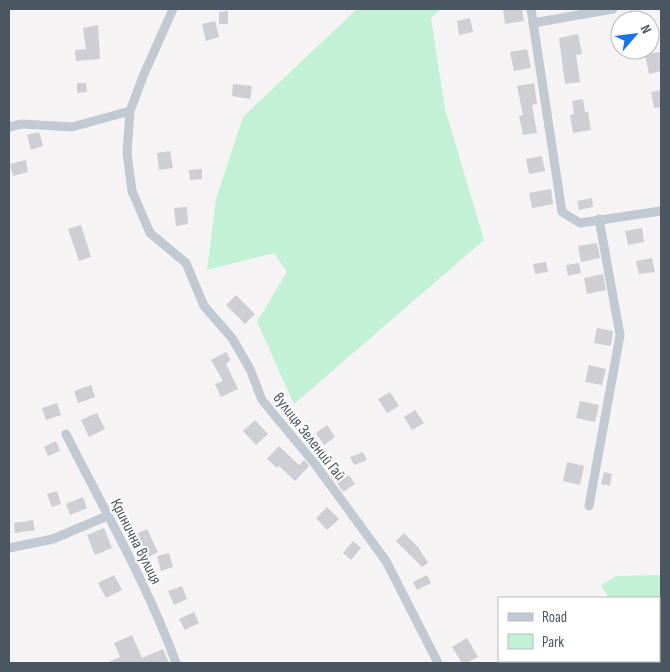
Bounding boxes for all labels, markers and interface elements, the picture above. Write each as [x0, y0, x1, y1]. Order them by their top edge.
north arrow [610, 10, 660, 60]
text: N [637, 22, 655, 36]
street label: вулиця Зелений Гай [269, 389, 349, 485]
street label: Кринична вулиця [106, 496, 165, 588]
legend [498, 597, 660, 662]
text: Road [542, 608, 567, 627]
text: Park [542, 633, 564, 652]

